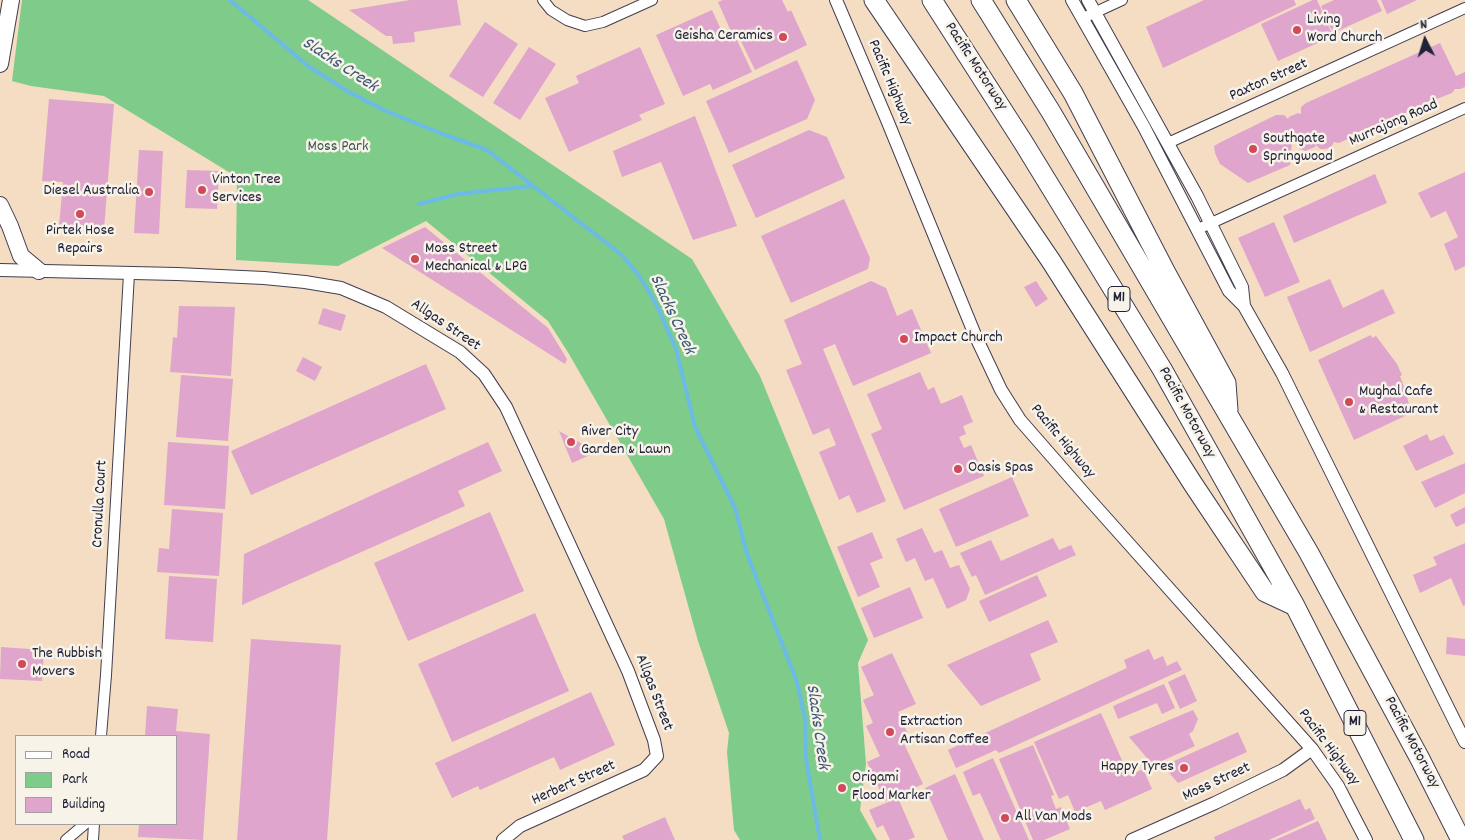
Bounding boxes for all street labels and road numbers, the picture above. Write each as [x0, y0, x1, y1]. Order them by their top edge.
street label: Pacific Motorway [939, 19, 1011, 115]
street label: Pacific Highway [862, 37, 916, 129]
street label: Paxton Street [1227, 55, 1311, 107]
street label: Murrajong Road [1347, 96, 1441, 152]
road number: M1 [1108, 286, 1130, 312]
street label: Allgas Street [406, 296, 484, 356]
street label: Pacific Motorway [1153, 364, 1219, 462]
street label: Pacific Highway [1025, 401, 1099, 483]
street label: Cronulla Court [89, 460, 113, 548]
street label: Allgas Street [630, 652, 676, 734]
street label: Pacific Motorway [1379, 694, 1443, 792]
street label: Pacific Highway [1293, 706, 1363, 790]
road number: M1 [1344, 710, 1366, 736]
street label: Herbert Street [529, 757, 619, 811]
street label: Moss Street [1180, 759, 1254, 807]

